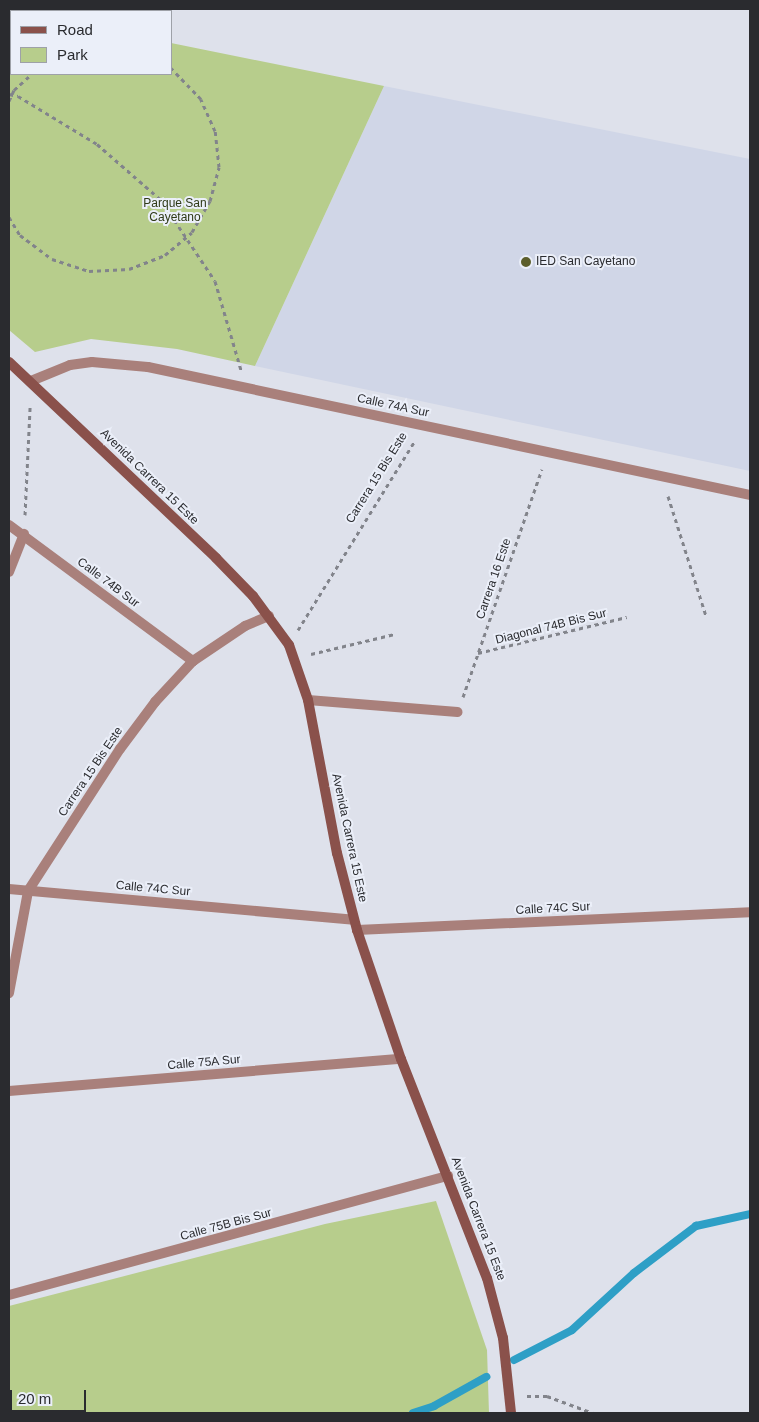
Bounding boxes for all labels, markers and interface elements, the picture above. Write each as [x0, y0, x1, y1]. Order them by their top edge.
legend [10, 10, 172, 75]
text: Road [57, 21, 93, 38]
text: Park [57, 46, 88, 63]
park label: Parque San Cayetano [143, 197, 207, 225]
place label: IED San Cayetano [536, 255, 635, 269]
marker: IED San Cayetano [520, 256, 532, 268]
street label: Calle 74A Sur [355, 391, 431, 421]
street label: Avenida Carrera 15 Este [97, 426, 201, 528]
street label: Carrera 15 Bis Este [343, 430, 411, 526]
street label: Carrera 16 Este [473, 537, 515, 621]
street label: Calle 74B Sur [74, 555, 142, 611]
street label: Diagonal 74B Bis Sur [494, 606, 608, 648]
street label: Carrera 15 Bis Este [56, 725, 126, 819]
street label: Avenida Carrera 15 Este [328, 772, 370, 904]
street label: Calle 74C Sur [115, 879, 191, 899]
street label: Calle 74C Sur [515, 900, 591, 918]
street label: Calle 75A Sur [166, 1053, 242, 1073]
street label: Avenida Carrera 15 Este [448, 1155, 508, 1283]
street label: Calle 75B Bis Sur [179, 1206, 273, 1244]
scale bar [12, 1380, 89, 1412]
text: 20 m [18, 1390, 51, 1407]

